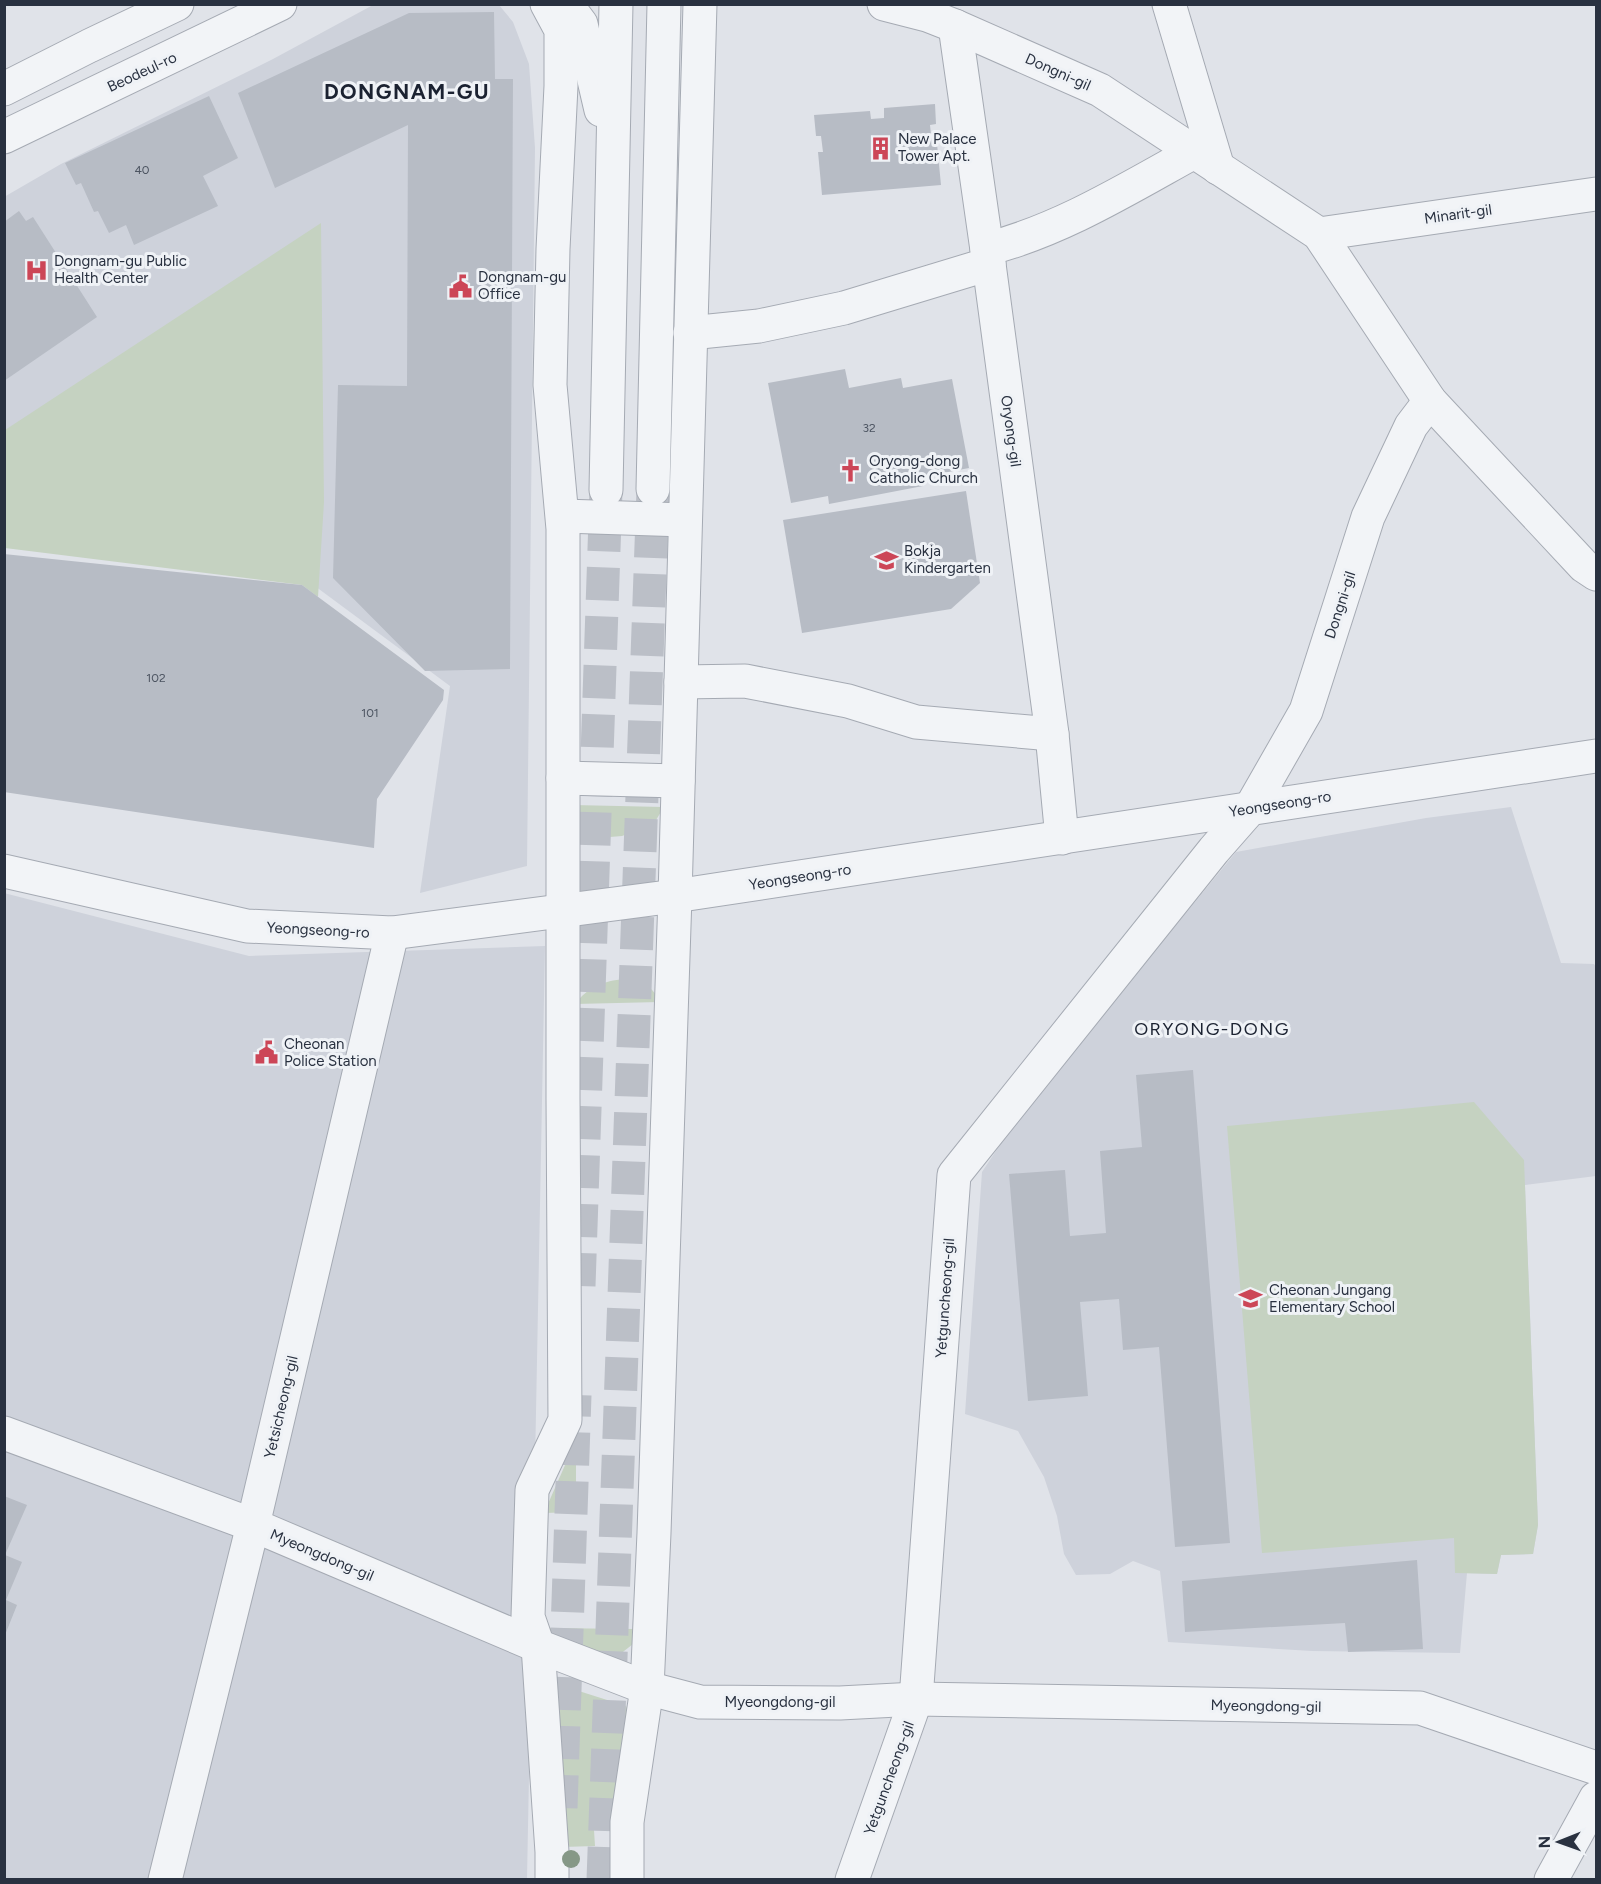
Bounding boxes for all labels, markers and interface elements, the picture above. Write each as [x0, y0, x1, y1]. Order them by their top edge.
street label: Beodeul-ro [104, 48, 180, 96]
street label: Dongni-gil [1022, 50, 1094, 94]
district label: DONGNAM-GU [324, 79, 490, 104]
place label: New Palace Tower Apt. [898, 130, 977, 165]
building icon: New Palace Tower Apt. [867, 135, 893, 161]
house number: 40 [134, 163, 150, 177]
street label: Minarit-gil [1423, 200, 1493, 228]
place label: Dongnam-gu Public Health Center [54, 252, 187, 287]
hospital icon: Dongnam-gu Public Health Center [23, 257, 49, 283]
place label: Dongnam-gu Office [478, 268, 566, 303]
public building icon: Dongnam-gu Office [447, 273, 473, 299]
street label: Oryong-gil [997, 394, 1025, 468]
house number: 32 [862, 421, 876, 435]
place label: Oryong-dong Catholic Church [869, 452, 978, 487]
church icon: Oryong-dong Catholic Church [838, 457, 864, 483]
place label: Bokja Kindergarten [904, 542, 991, 577]
school or university icon: Bokja Kindergarten [873, 547, 899, 573]
street label: Dongni-gil [1321, 569, 1359, 641]
house number: 102 [146, 671, 166, 685]
house number: 101 [361, 706, 379, 720]
street label: Yeongseong-ro [1228, 787, 1333, 821]
street label: Yeongseong-ro [748, 860, 853, 894]
street label: Yeongseong-ro [266, 918, 370, 942]
district label: ORYONG-DONG [1134, 1018, 1290, 1040]
place label: Cheonan Police Station [284, 1035, 377, 1070]
public building icon: Cheonan Police Station [253, 1040, 279, 1066]
street label: Yetguncheong-gil [932, 1238, 958, 1358]
place label: Cheonan Jungang Elementary School [1269, 1281, 1395, 1316]
school or university icon: Cheonan Jungang Elementary School [1238, 1286, 1264, 1312]
street label: Yetsicheong-gil [260, 1354, 302, 1460]
street label: Myeongdong-gil [267, 1525, 377, 1585]
street label: Myeongdong-gil [725, 1693, 835, 1711]
street label: Myeongdong-gil [1210, 1696, 1322, 1716]
street label: Yetguncheong-gil [860, 1719, 918, 1837]
north arrow [1529, 1812, 1589, 1872]
text: N [1535, 1836, 1554, 1849]

